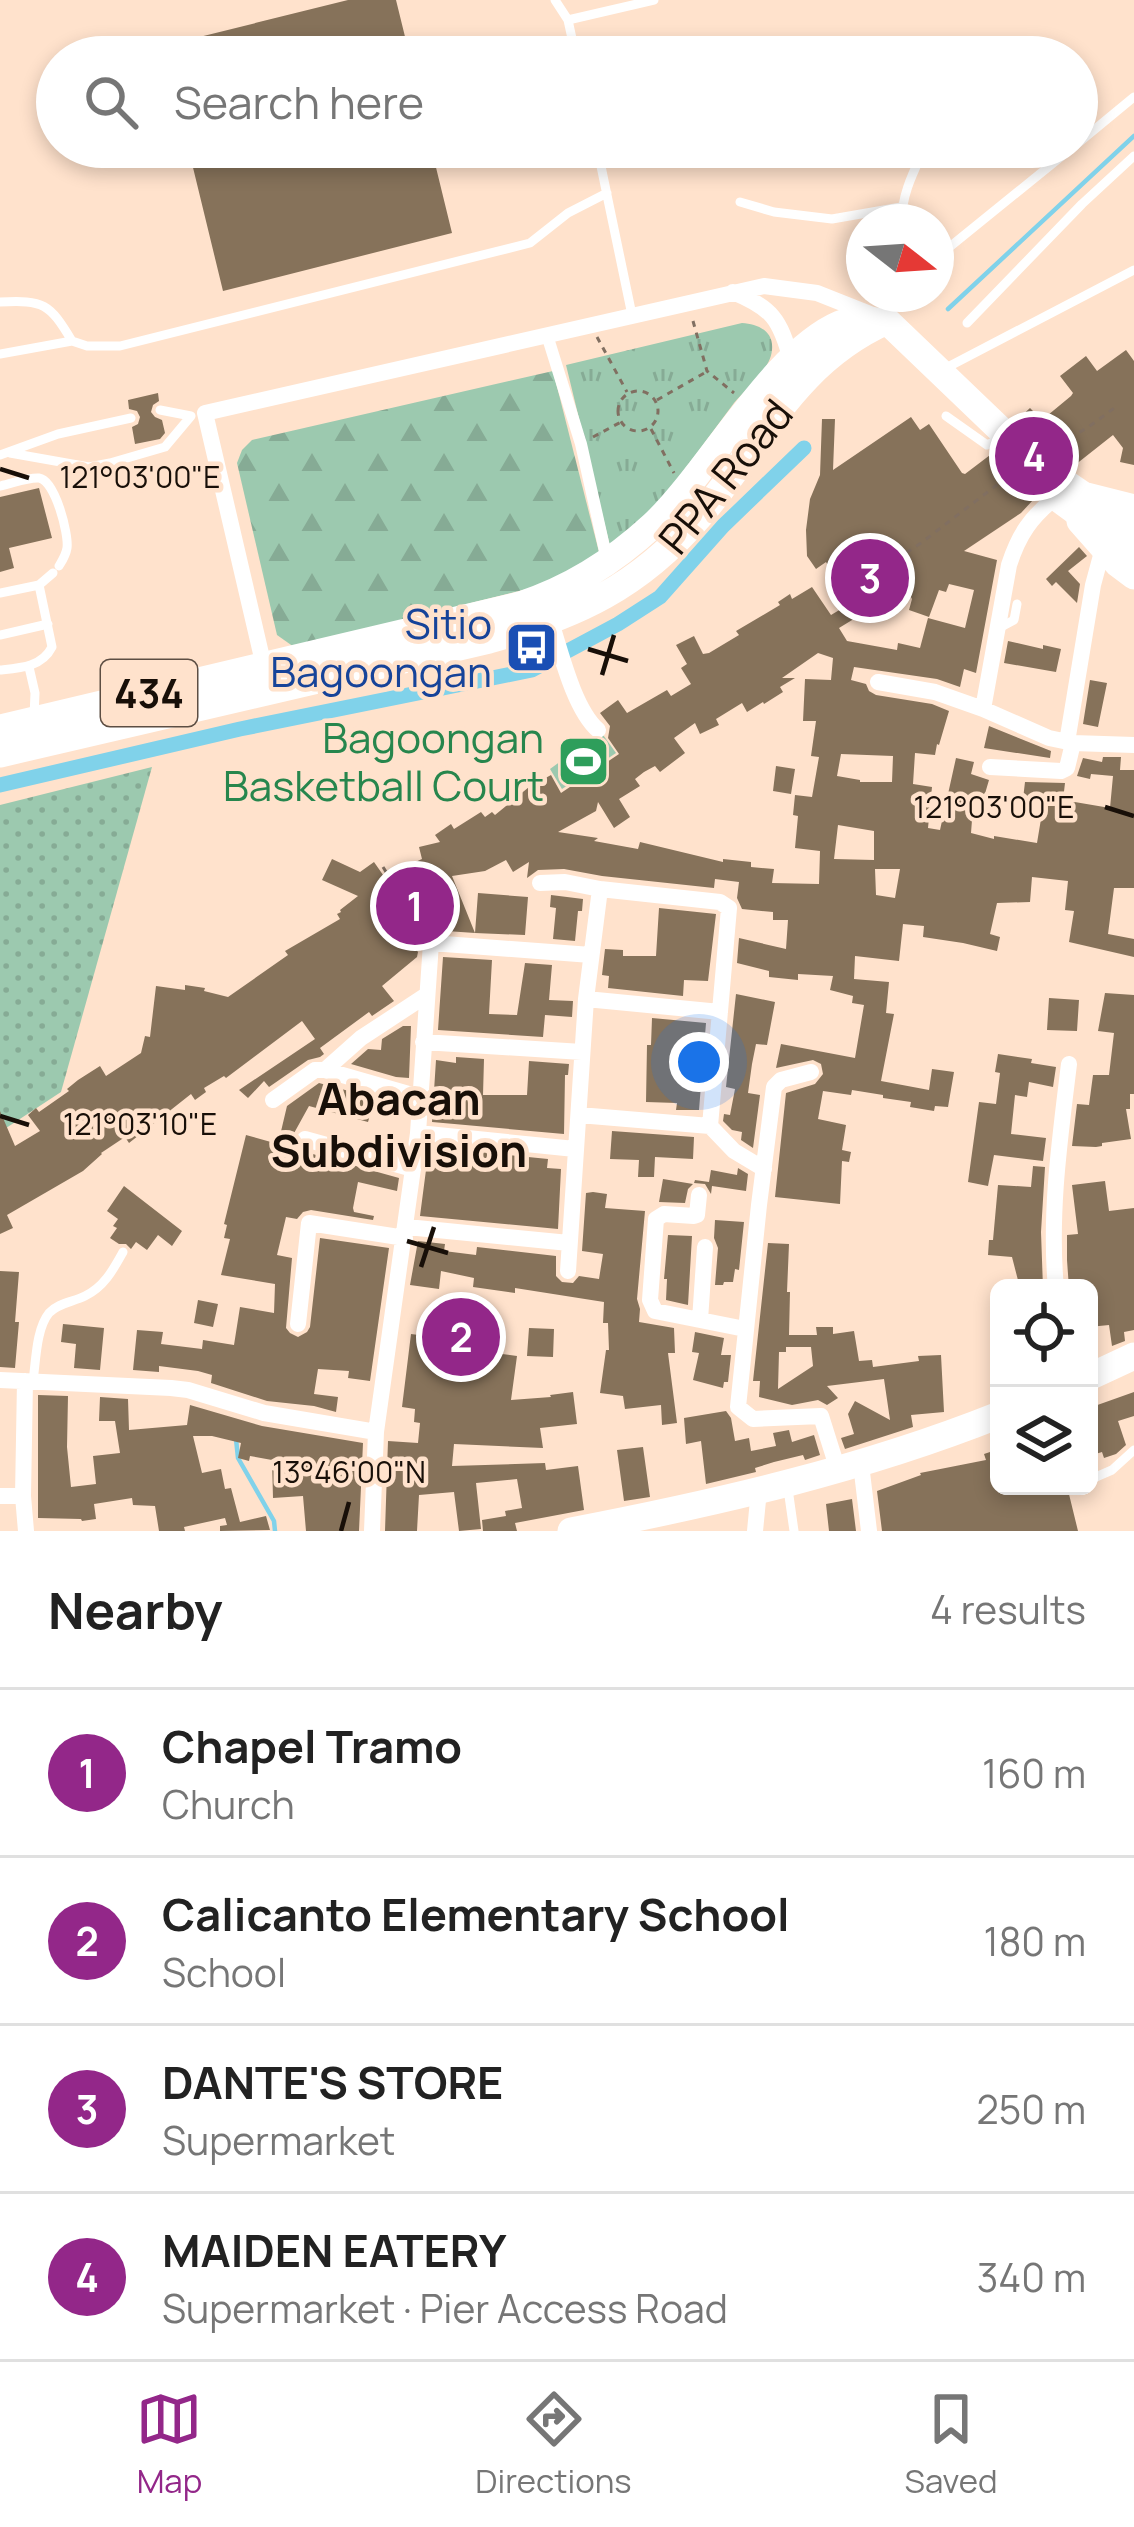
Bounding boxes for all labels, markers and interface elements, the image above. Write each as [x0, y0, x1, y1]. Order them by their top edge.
search box [36, 36, 1098, 168]
icon: search [78, 69, 144, 135]
text: Search here [174, 71, 424, 133]
north arrow [846, 204, 954, 312]
street label: PPA Road [645, 387, 805, 565]
pin: 4 [995, 411, 1073, 501]
text: 121°03'00"E [60, 456, 220, 497]
pin: 3 [831, 533, 909, 623]
place label: Sitio Bagoongan [270, 594, 492, 700]
bus stop icon: Sitio Bagoongan [503, 619, 559, 675]
road number: 434 [101, 660, 197, 726]
place label: Bagoongan Basketball Court [223, 708, 544, 814]
sports icon: Bagoongan Basketball Court [555, 733, 611, 789]
text: 121°03'00"E [914, 786, 1074, 827]
pin: 1 [376, 861, 454, 951]
your location [669, 1032, 729, 1092]
district label: Abacan Subdivision [271, 1067, 527, 1181]
text: 121°03'10"E [63, 1103, 217, 1144]
map controls [990, 1279, 1098, 1495]
button: locate [990, 1279, 1098, 1387]
pin: 2 [422, 1292, 500, 1382]
button: layers [990, 1387, 1098, 1495]
text: 13°46'00"N [272, 1451, 426, 1492]
text: Nearby [48, 1575, 223, 1644]
text: 4 results [930, 1582, 1086, 1636]
text: Chapel Tramo [162, 1715, 462, 1777]
text: 1 [78, 1746, 96, 1800]
text: 160 m [982, 1746, 1086, 1800]
text: Church [162, 1777, 295, 1831]
text: Calicanto Elementary School [162, 1883, 790, 1945]
text: 2 [75, 1914, 99, 1968]
text: 180 m [983, 1914, 1086, 1968]
text: School [162, 1945, 286, 1999]
text: DANTE'S STORE [162, 2051, 503, 2113]
text: 3 [76, 2082, 98, 2136]
text: 250 m [977, 2082, 1086, 2136]
text: Supermarket [162, 2113, 395, 2167]
text: MAIDEN EATERY [162, 2219, 506, 2281]
text: 4 [75, 2250, 99, 2304]
text: 340 m [977, 2250, 1086, 2304]
text: Supermarket · Pier Access Road [162, 2281, 728, 2335]
tab: Map [136, 2386, 202, 2503]
tab: Directions [475, 2386, 632, 2503]
tab: Saved [905, 2386, 998, 2503]

